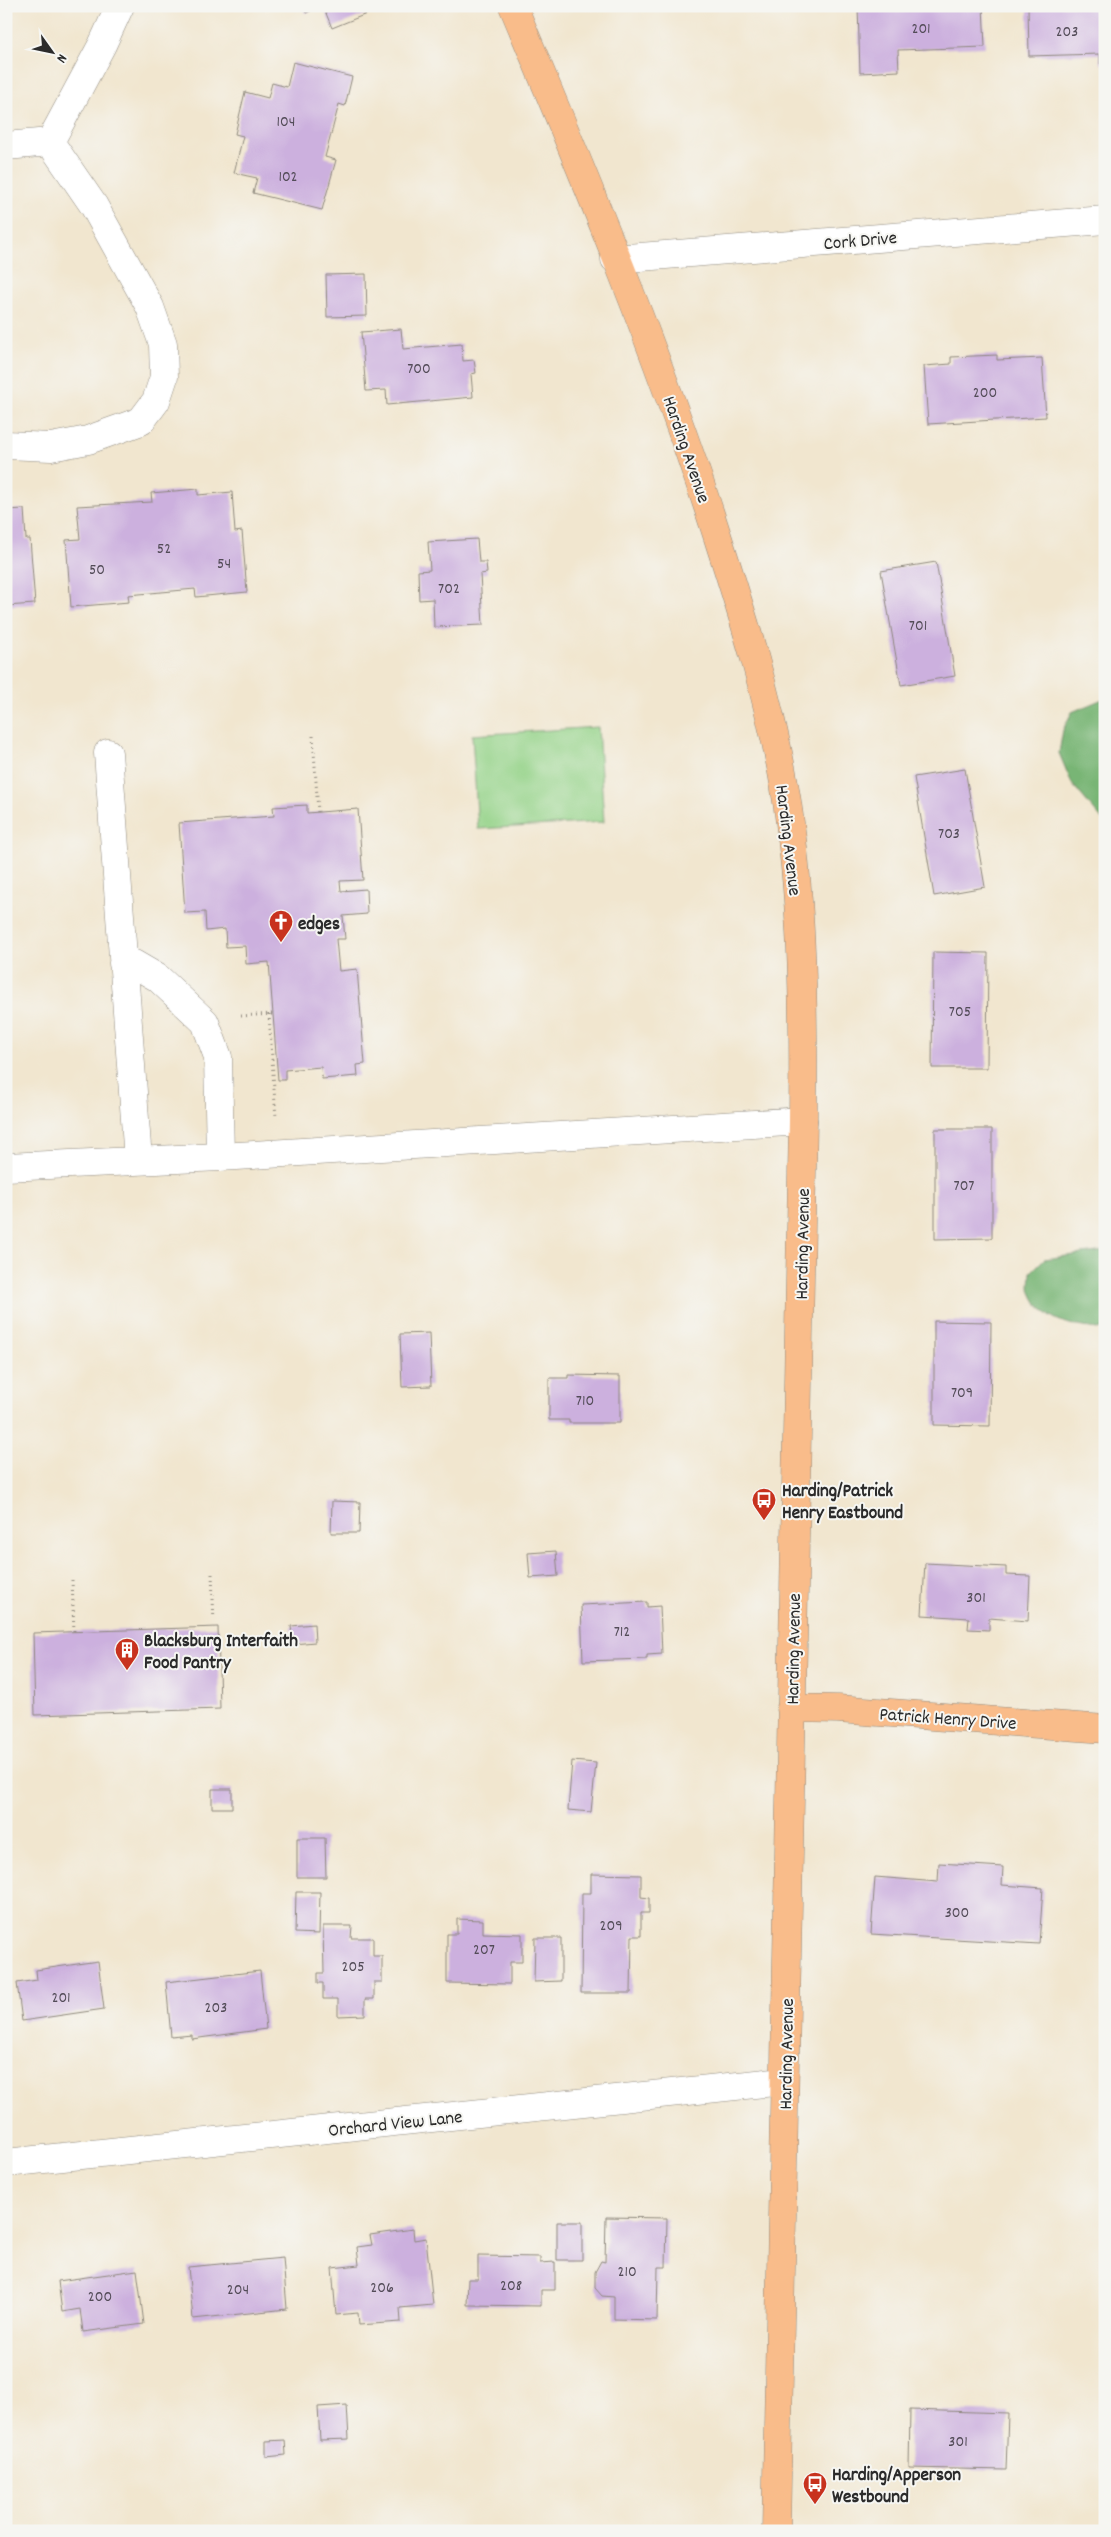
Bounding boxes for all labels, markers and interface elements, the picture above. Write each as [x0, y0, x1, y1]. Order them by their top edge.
house number: 201 [911, 18, 931, 41]
house number: 203 [1056, 21, 1078, 44]
north arrow [28, 28, 78, 78]
text: N [51, 50, 71, 66]
house number: 104 [277, 111, 295, 134]
house number: 102 [278, 166, 298, 189]
street label: Cork Drive [822, 226, 898, 259]
house number: 700 [407, 358, 431, 381]
house number: 200 [973, 382, 997, 405]
street label: Harding Avenue [654, 393, 716, 507]
house number: 52 [157, 538, 171, 561]
house number: 54 [217, 553, 231, 576]
house number: 50 [89, 559, 105, 582]
house number: 702 [438, 578, 460, 601]
house number: 701 [909, 615, 927, 638]
street label: Harding Avenue [766, 783, 807, 897]
house number: 703 [938, 823, 960, 846]
church icon: edges [268, 909, 294, 943]
place label: edges [298, 912, 340, 939]
house number: 705 [949, 1001, 971, 1024]
house number: 707 [954, 1175, 974, 1198]
street label: Harding Avenue [790, 1188, 819, 1300]
house number: 709 [951, 1382, 973, 1405]
house number: 710 [576, 1390, 594, 1413]
place label: Harding/Patrick Henry Eastbound [782, 1479, 903, 1528]
bus stop icon: Harding/Patrick Henry Eastbound [751, 1487, 777, 1521]
house number: 301 [966, 1587, 986, 1610]
street label: Harding Avenue [781, 1593, 810, 1705]
house number: 712 [614, 1621, 630, 1644]
place label: Blacksburg Interfaith Food Pantry [144, 1629, 298, 1678]
building icon: Blacksburg Interfaith Food Pantry [114, 1637, 140, 1671]
street label: Patrick Henry Drive [878, 1702, 1017, 1739]
house number: 300 [945, 1902, 969, 1925]
house number: 209 [599, 1915, 623, 1938]
house number: 207 [473, 1939, 495, 1962]
house number: 205 [341, 1956, 365, 1979]
house number: 201 [51, 1987, 71, 2010]
house number: 203 [205, 1997, 227, 2020]
street label: Harding Avenue [774, 1998, 803, 2110]
street label: Orchard View Lane [327, 2105, 464, 2146]
house number: 210 [617, 2261, 637, 2284]
house number: 208 [500, 2275, 522, 2298]
house number: 206 [370, 2277, 394, 2300]
house number: 204 [227, 2279, 249, 2302]
house number: 200 [88, 2286, 112, 2309]
house number: 301 [948, 2431, 968, 2454]
place label: Harding/Apperson Westbound [832, 2463, 961, 2512]
bus stop icon: Harding/Apperson Westbound [802, 2471, 828, 2505]

